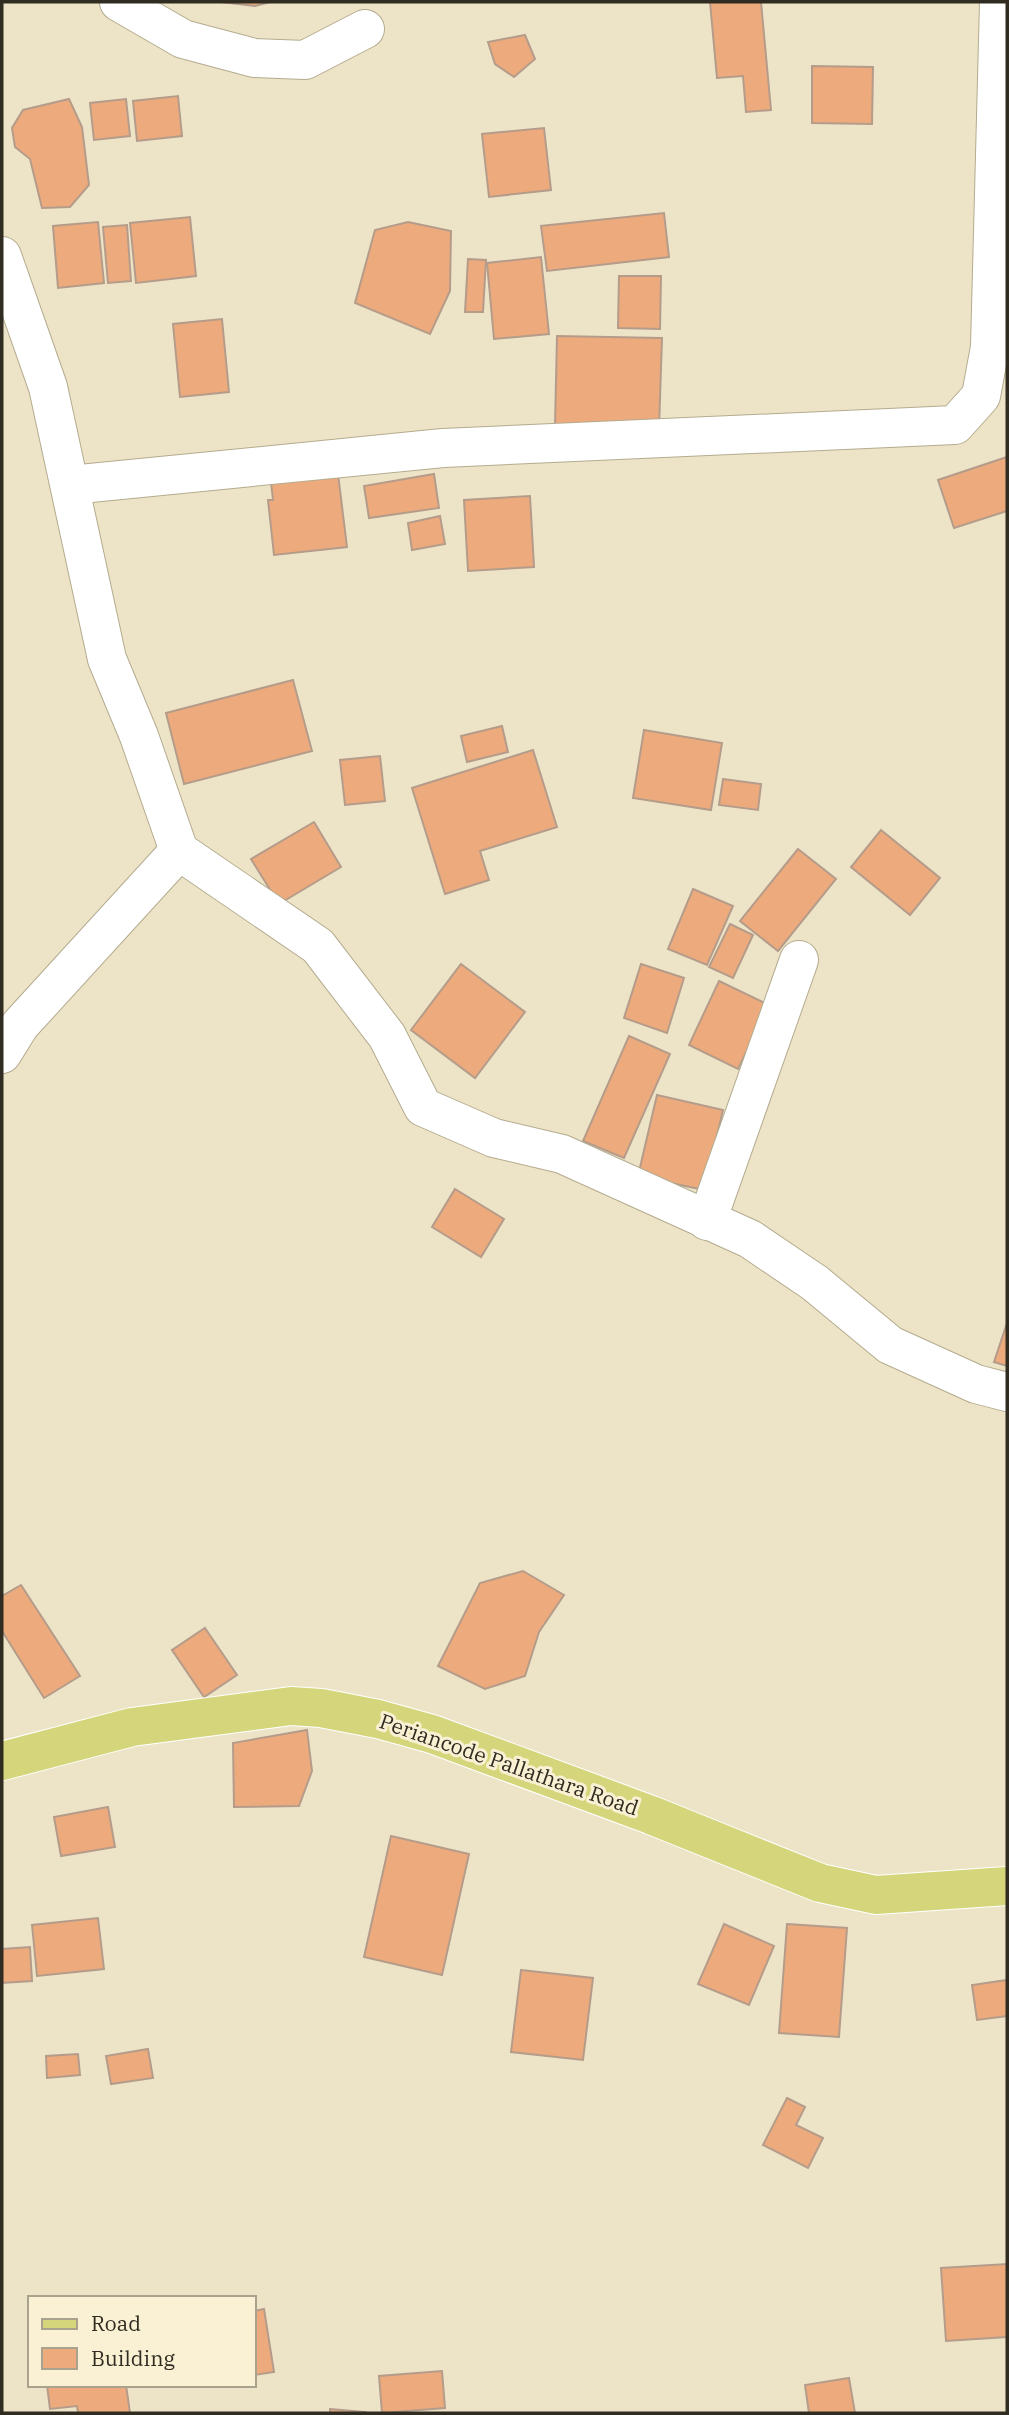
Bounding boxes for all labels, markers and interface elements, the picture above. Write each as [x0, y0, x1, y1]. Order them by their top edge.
street label: Periancode Pallathara Road [376, 1707, 643, 1822]
legend [28, 2296, 256, 2387]
text: Road [91, 2309, 141, 2337]
text: Building [91, 2344, 176, 2372]

